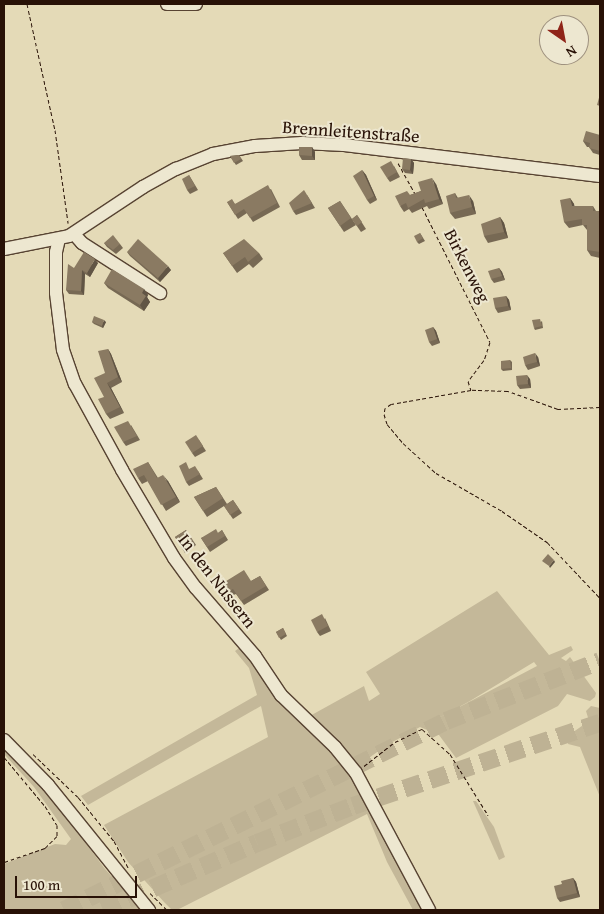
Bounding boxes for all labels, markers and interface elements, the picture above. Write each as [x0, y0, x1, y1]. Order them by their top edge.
north arrow [539, 15, 589, 65]
text: N [562, 41, 581, 63]
street label: Brennleitenstraße [282, 116, 420, 148]
street label: Birkenweg [439, 226, 495, 306]
street label: In den Nussern [174, 530, 260, 632]
scale bar [18, 866, 140, 898]
text: 100 m [23, 874, 60, 895]

